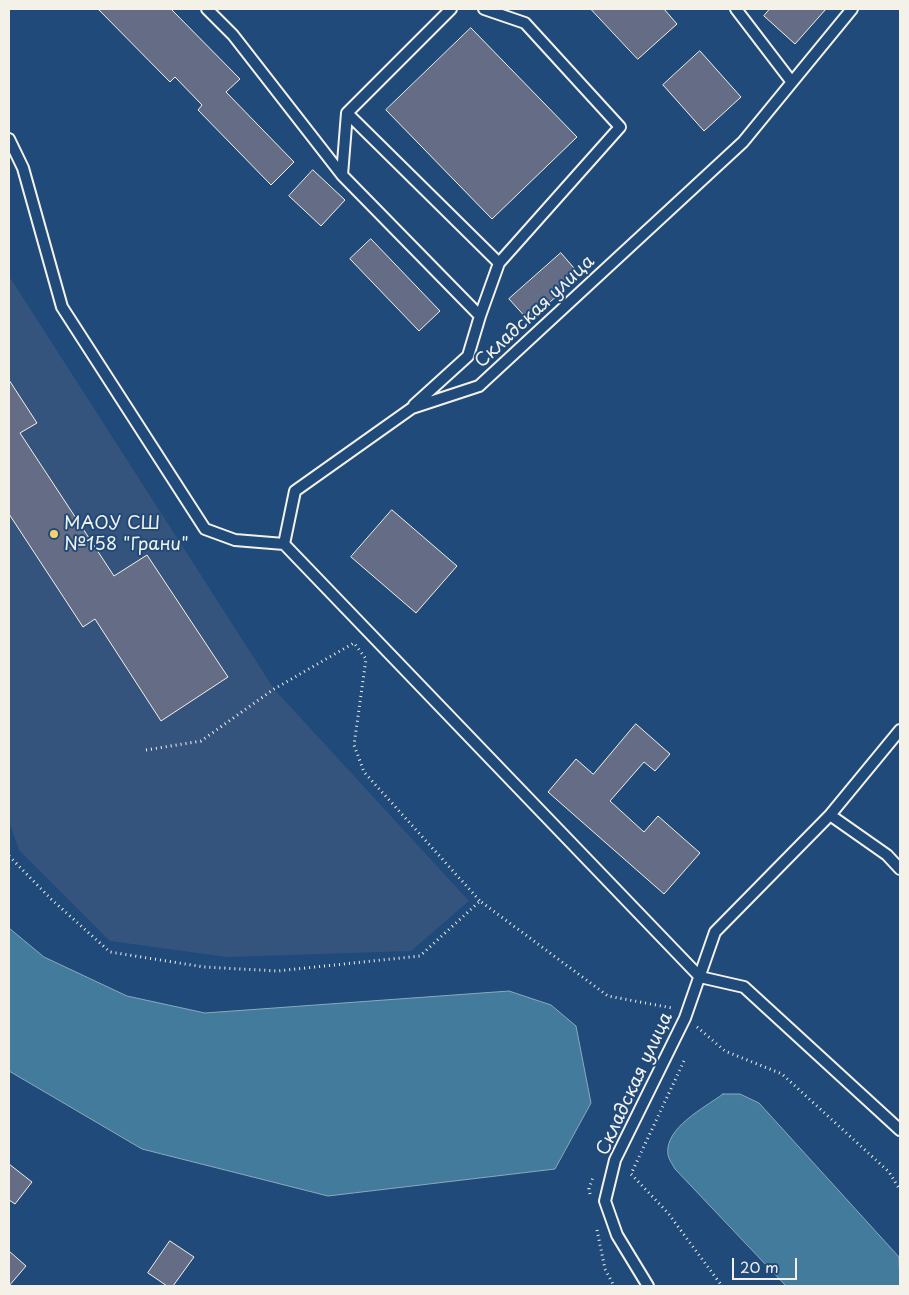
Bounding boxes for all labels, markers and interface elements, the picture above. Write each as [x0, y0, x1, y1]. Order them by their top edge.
street label: Складская улица [471, 251, 599, 373]
place label: МАОУ СШ №158 "Грани" [64, 513, 189, 556]
marker: МАОУ СШ №158 "Грани" [48, 528, 60, 540]
street label: Складская улица [592, 1009, 678, 1159]
scale bar [734, 1248, 799, 1280]
text: 20 m [740, 1255, 779, 1278]

